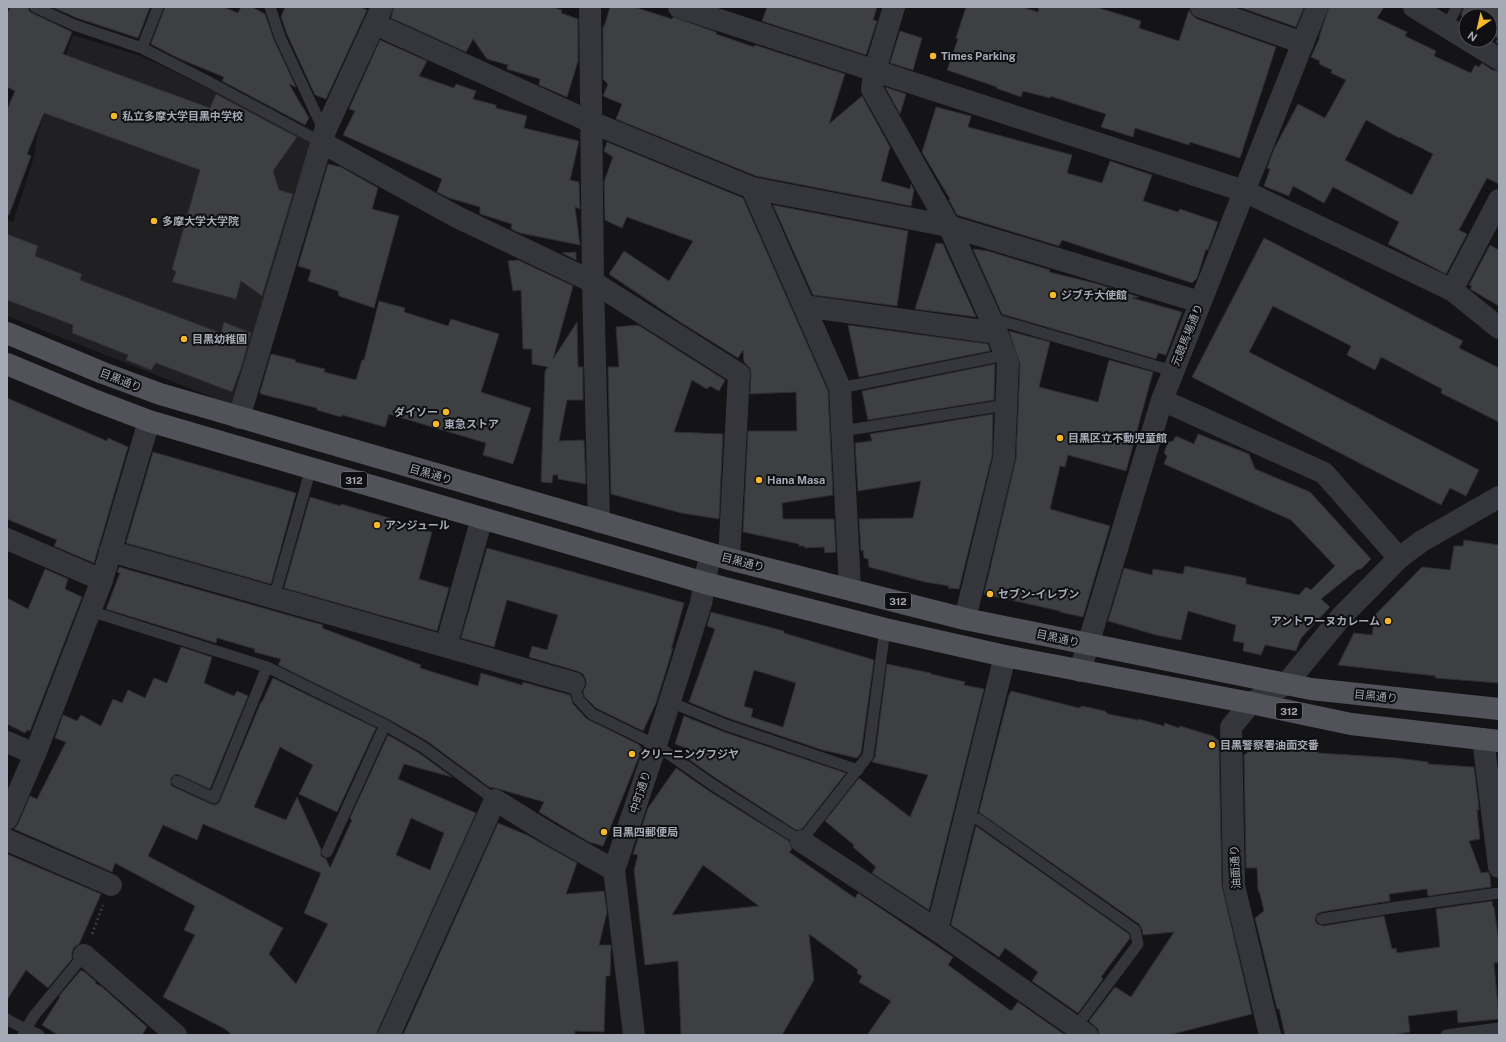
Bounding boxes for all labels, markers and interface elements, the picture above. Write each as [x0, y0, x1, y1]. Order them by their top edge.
north arrow [1458, 8, 1498, 48]
text: N [1465, 29, 1479, 44]
place label: Times Parking [941, 50, 1016, 62]
marker: Times Parking [928, 51, 938, 61]
place label: 私立多摩大学目黒中学校 [122, 110, 243, 122]
marker: 私立多摩大学目黒中学校 [109, 111, 119, 121]
place label: 多摩大学大学院 [162, 215, 239, 227]
marker: 多摩大学大学院 [149, 216, 159, 226]
place label: ジブチ大使館 [1061, 289, 1127, 301]
marker: ジブチ大使館 [1048, 290, 1058, 300]
street label: 元競馬場通り [1169, 302, 1205, 368]
place label: 目黒幼稚園 [192, 333, 247, 345]
marker: 目黒幼稚園 [179, 334, 189, 344]
street label: 目黒通り [98, 367, 144, 393]
place label: ダイソー [394, 406, 438, 418]
marker: ダイソー [441, 407, 451, 417]
place label: 東急ストア [444, 418, 499, 430]
marker: 東急ストア [431, 419, 441, 429]
place label: 目黒区立不動児童館 [1068, 432, 1167, 444]
marker: 目黒区立不動児童館 [1055, 433, 1065, 443]
street label: 目黒通り [408, 462, 454, 486]
road number: 312 [341, 472, 367, 488]
place label: Hana Masa [767, 474, 825, 486]
marker: Hana Masa [754, 475, 764, 485]
place label: アンジュール [385, 519, 450, 531]
marker: アンジュール [372, 520, 382, 530]
street label: 目黒通り [720, 551, 766, 573]
place label: セブン-イレブン [998, 588, 1079, 600]
marker: セブン-イレブン [985, 589, 995, 599]
road number: 312 [885, 593, 911, 609]
place label: アントワーヌカレーム [1271, 615, 1380, 627]
marker: アントワーヌカレーム [1383, 616, 1393, 626]
street label: 目黒通り [1035, 628, 1081, 648]
street label: 目黒通り [1353, 688, 1399, 704]
road number: 312 [1276, 703, 1302, 719]
place label: 目黒警察署油面交番 [1220, 739, 1319, 751]
marker: 目黒警察署油面交番 [1207, 740, 1217, 750]
place label: クリーニングフジヤ [640, 748, 739, 760]
marker: クリーニングフジヤ [627, 749, 637, 759]
street label: 中町通り [627, 769, 653, 815]
place label: 目黒四郵便局 [612, 826, 678, 838]
marker: 目黒四郵便局 [599, 827, 609, 837]
street label: 油面通り [1228, 845, 1242, 889]

